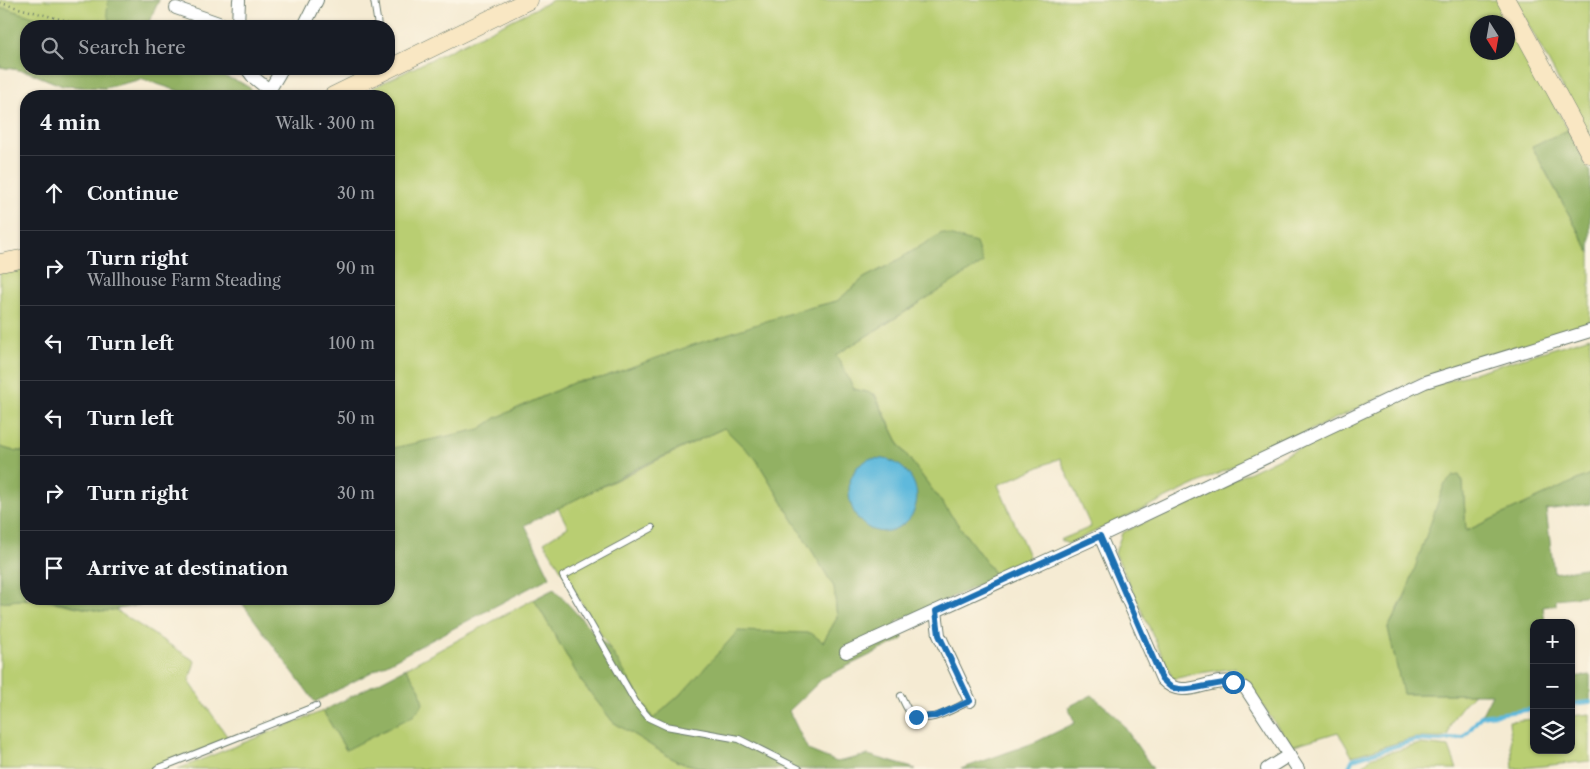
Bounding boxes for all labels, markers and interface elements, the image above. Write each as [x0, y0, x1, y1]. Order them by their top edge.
north arrow [1470, 15, 1515, 60]
search box [20, 20, 395, 75]
icon: search [38, 34, 66, 62]
text: Search here [78, 36, 186, 59]
text: 4 min [40, 110, 101, 135]
text: Walk · 300 m [276, 113, 375, 133]
icon: ahead [40, 179, 68, 207]
text: Continue [87, 182, 179, 205]
text: 30 m [337, 183, 375, 203]
text: Turn right [87, 247, 188, 270]
icon: right [40, 254, 68, 282]
text: 90 m [336, 258, 375, 278]
text: Wallhouse Farm Steading [87, 270, 281, 290]
icon: left [40, 329, 68, 357]
text: Turn left [87, 332, 174, 355]
text: 100 m [329, 333, 375, 353]
icon: left [40, 404, 68, 432]
text: Turn left [87, 407, 174, 430]
text: 50 m [337, 408, 375, 428]
icon: right [40, 479, 68, 507]
text: Turn right [87, 482, 188, 505]
text: 30 m [337, 483, 375, 503]
icon: arrive [40, 554, 68, 582]
text: Arrive at destination [87, 557, 288, 580]
map controls [1530, 619, 1575, 754]
button: + [1530, 619, 1575, 664]
button: − [1530, 664, 1575, 709]
route start [1222, 671, 1245, 694]
route end [905, 706, 928, 729]
button: layers [1530, 709, 1575, 754]

